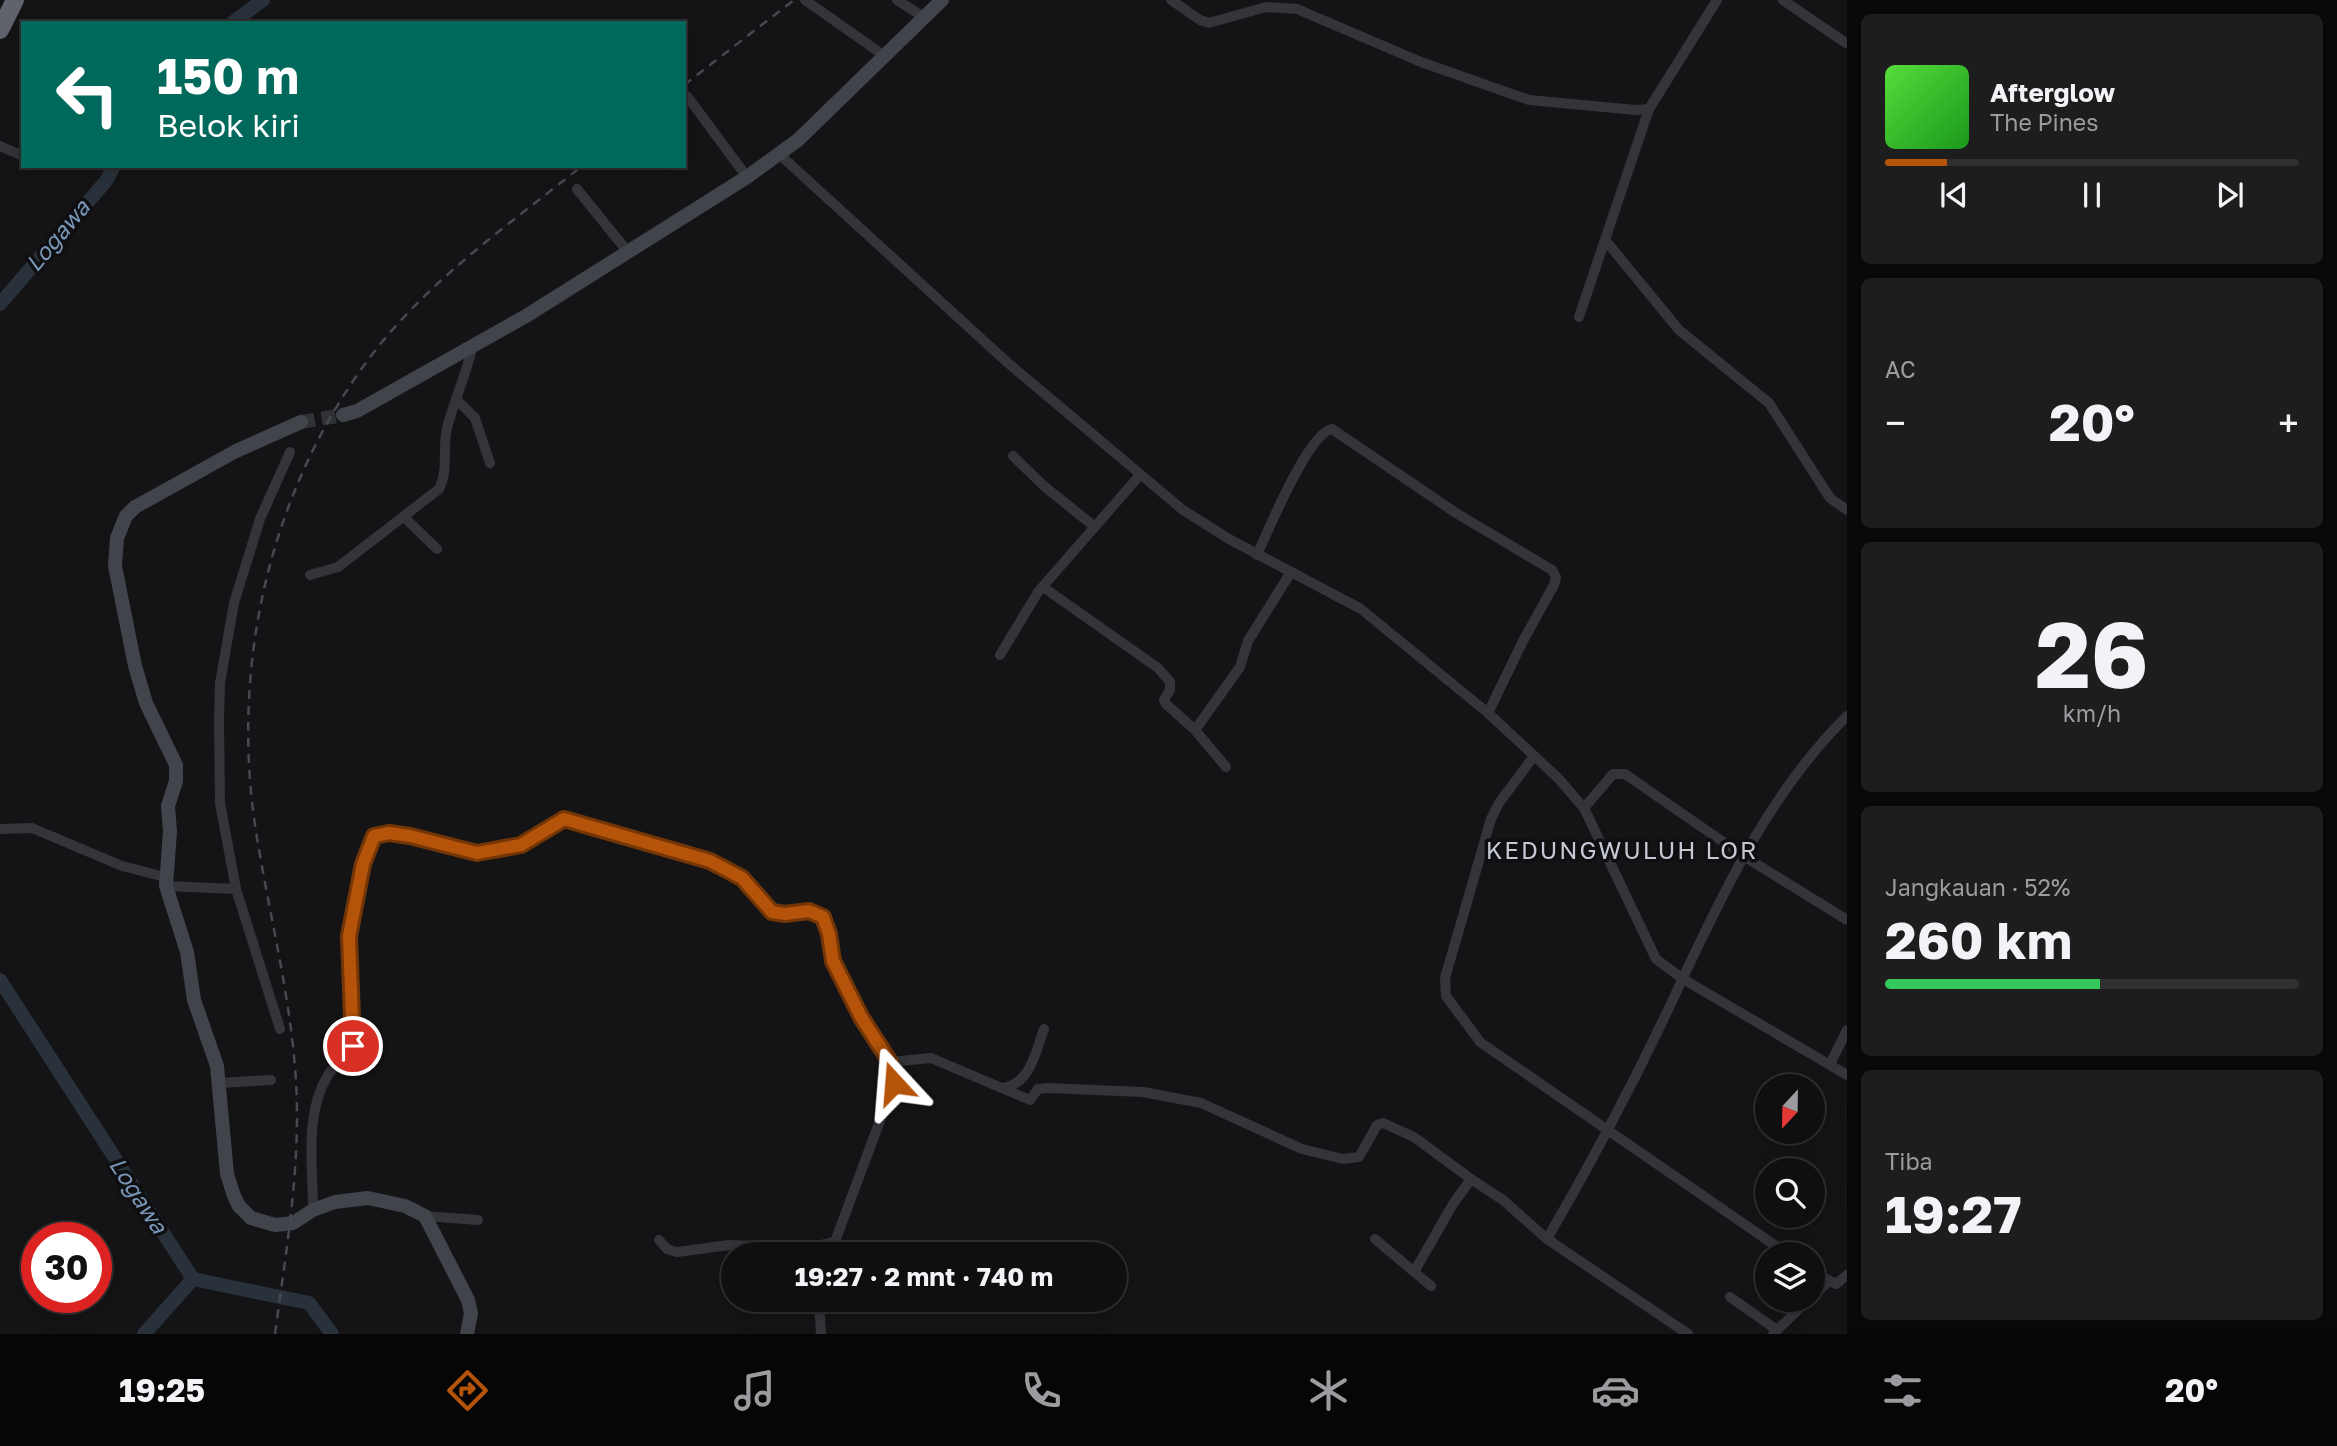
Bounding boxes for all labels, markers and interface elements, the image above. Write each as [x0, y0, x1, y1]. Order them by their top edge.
text: 150 m [157, 46, 299, 105]
icon: left [42, 49, 133, 140]
text: Afterglow [1990, 77, 2115, 108]
text: Belok kiri [157, 106, 300, 144]
text: The Pines [1990, 108, 2098, 136]
icon: previous [1935, 176, 1973, 214]
icon: pause [2073, 176, 2111, 214]
icon: next [2211, 176, 2249, 214]
water label: Logawa [19, 193, 96, 276]
text: AC [1885, 355, 1916, 383]
text: 20° [2049, 390, 2135, 452]
text: − [1885, 400, 1906, 445]
text: + [2278, 400, 2299, 445]
text: 26 [2035, 599, 2149, 708]
text: km/h [2063, 699, 2121, 727]
district label: KEDUNGWULUH LOR [1486, 835, 1758, 864]
text: Jangkauan · 52% [1885, 873, 2070, 901]
text: 260 km [1885, 908, 2072, 970]
pin [323, 1016, 383, 1076]
icon: arrive [334, 1027, 372, 1065]
position arrow [857, 1046, 931, 1120]
north arrow [1755, 1074, 1825, 1144]
map controls [1755, 1074, 1825, 1312]
text: Tiba [1885, 1147, 1933, 1175]
water label: Logawa [104, 1152, 174, 1239]
button: search [1755, 1158, 1825, 1228]
text: 19:27 [1885, 1182, 2022, 1244]
speed limit sign: 30 [21, 1222, 112, 1313]
button: layers [1755, 1242, 1825, 1312]
text: 19:27 · 2 mnt · 740 m [795, 1261, 1053, 1292]
icon: directions [443, 1366, 492, 1415]
icon: music [730, 1366, 779, 1415]
icon: phone [1017, 1366, 1066, 1415]
icon: climate [1304, 1366, 1353, 1415]
icon: car [1591, 1366, 1640, 1415]
icon: filters [1878, 1366, 1927, 1415]
text: 19:25 [119, 1371, 205, 1409]
text: 20° [2165, 1371, 2218, 1409]

